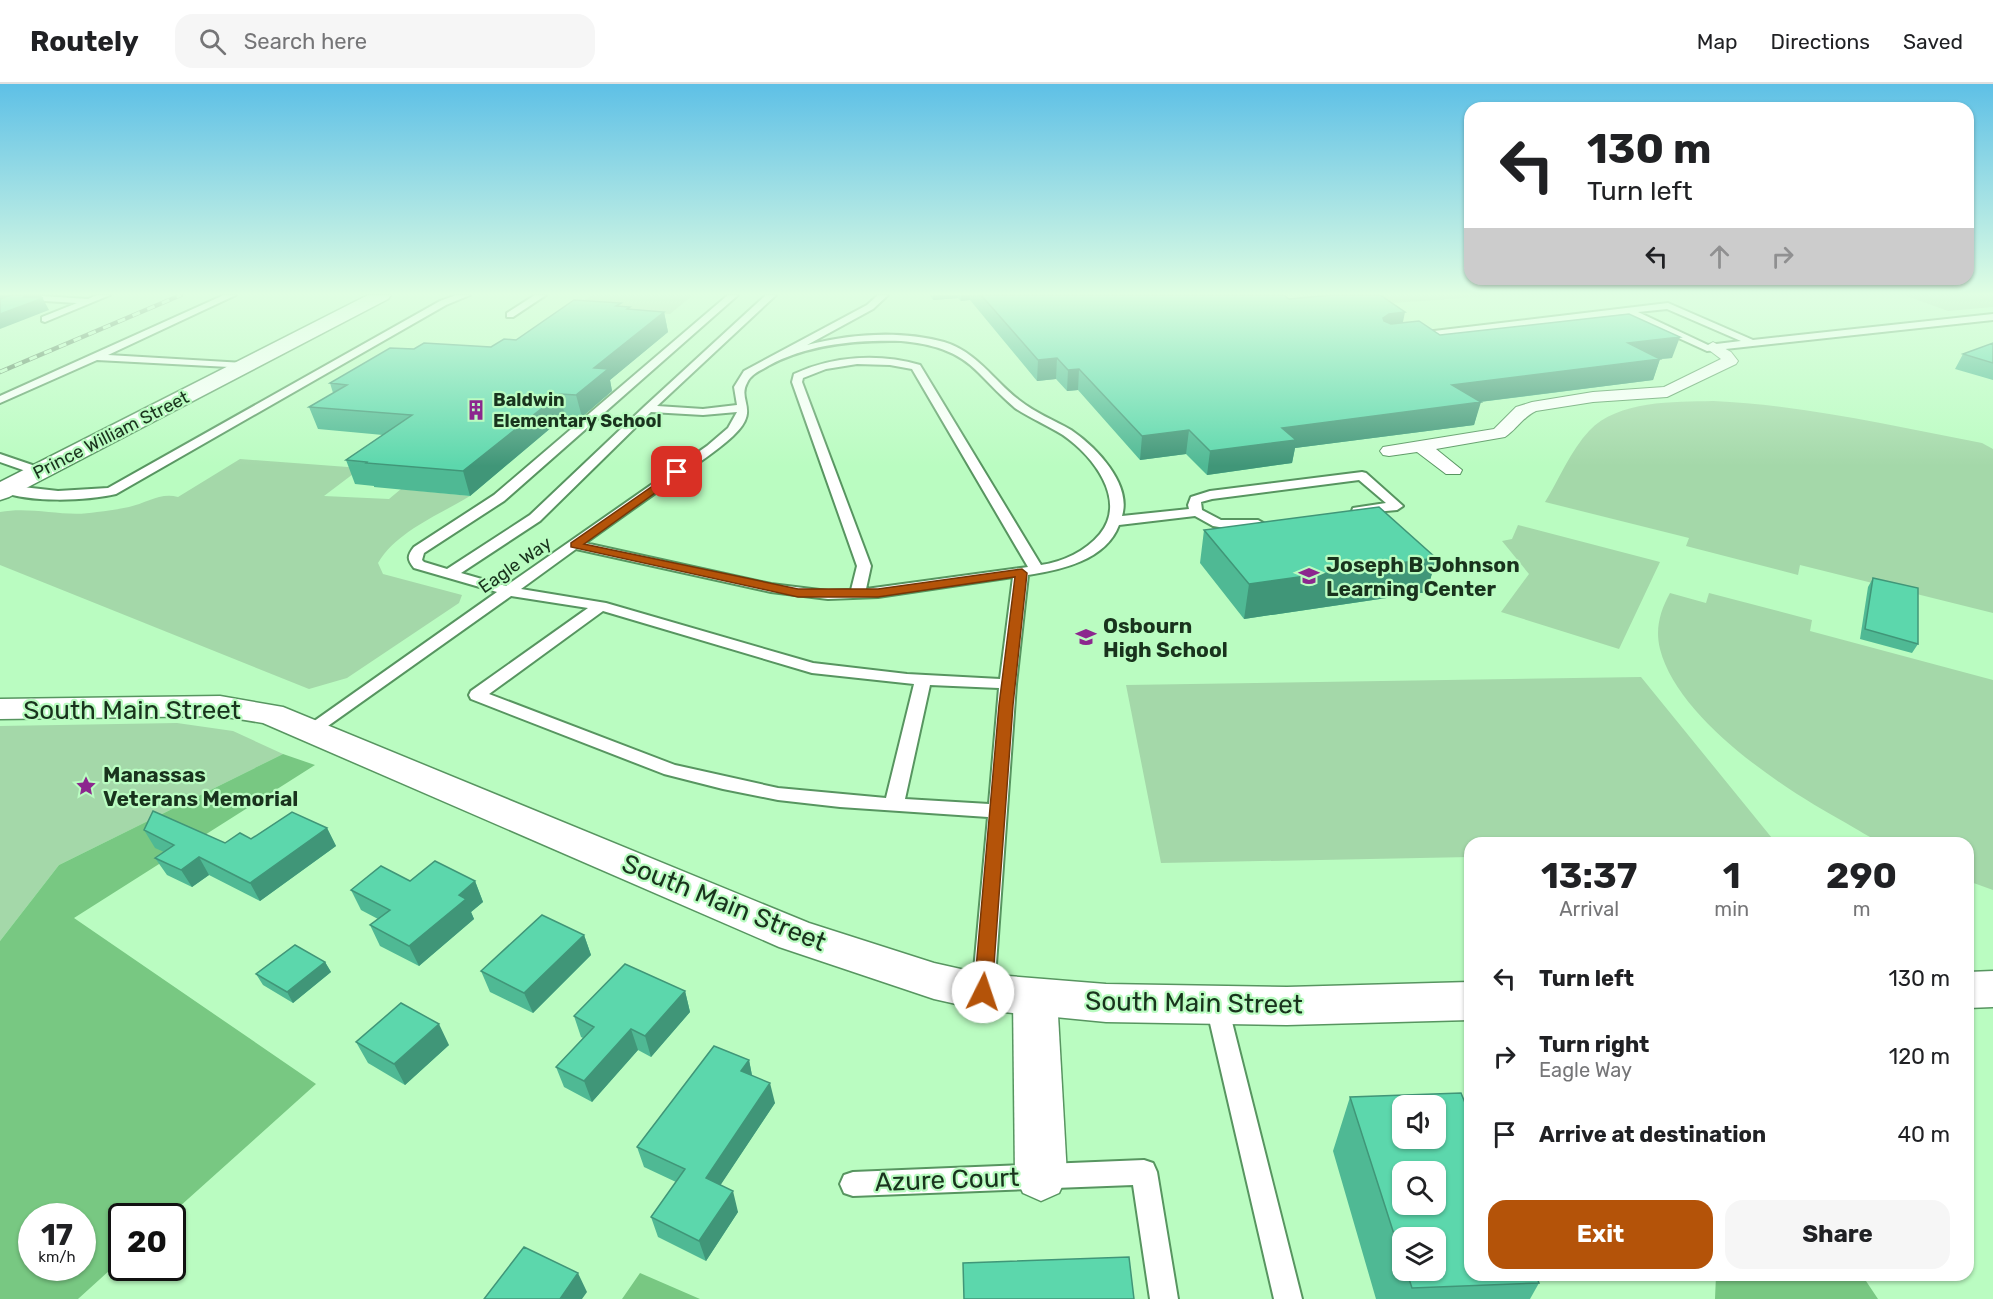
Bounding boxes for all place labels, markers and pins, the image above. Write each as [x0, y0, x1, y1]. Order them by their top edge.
place label: Baldwin Elementary School [493, 389, 662, 432]
building icon: Baldwin Elementary School [464, 398, 488, 422]
pin [651, 446, 702, 497]
place label: Joseph B Johnson Learning Center [1326, 552, 1520, 601]
school or university icon: Joseph B Johnson Learning Center [1297, 564, 1321, 588]
place label: Osbourn High School [1103, 613, 1228, 662]
school or university icon: Osbourn High School [1074, 625, 1098, 649]
place label: Manassas Veterans Memorial [103, 762, 298, 811]
place icon: Manassas Veterans Memorial [74, 774, 98, 798]

